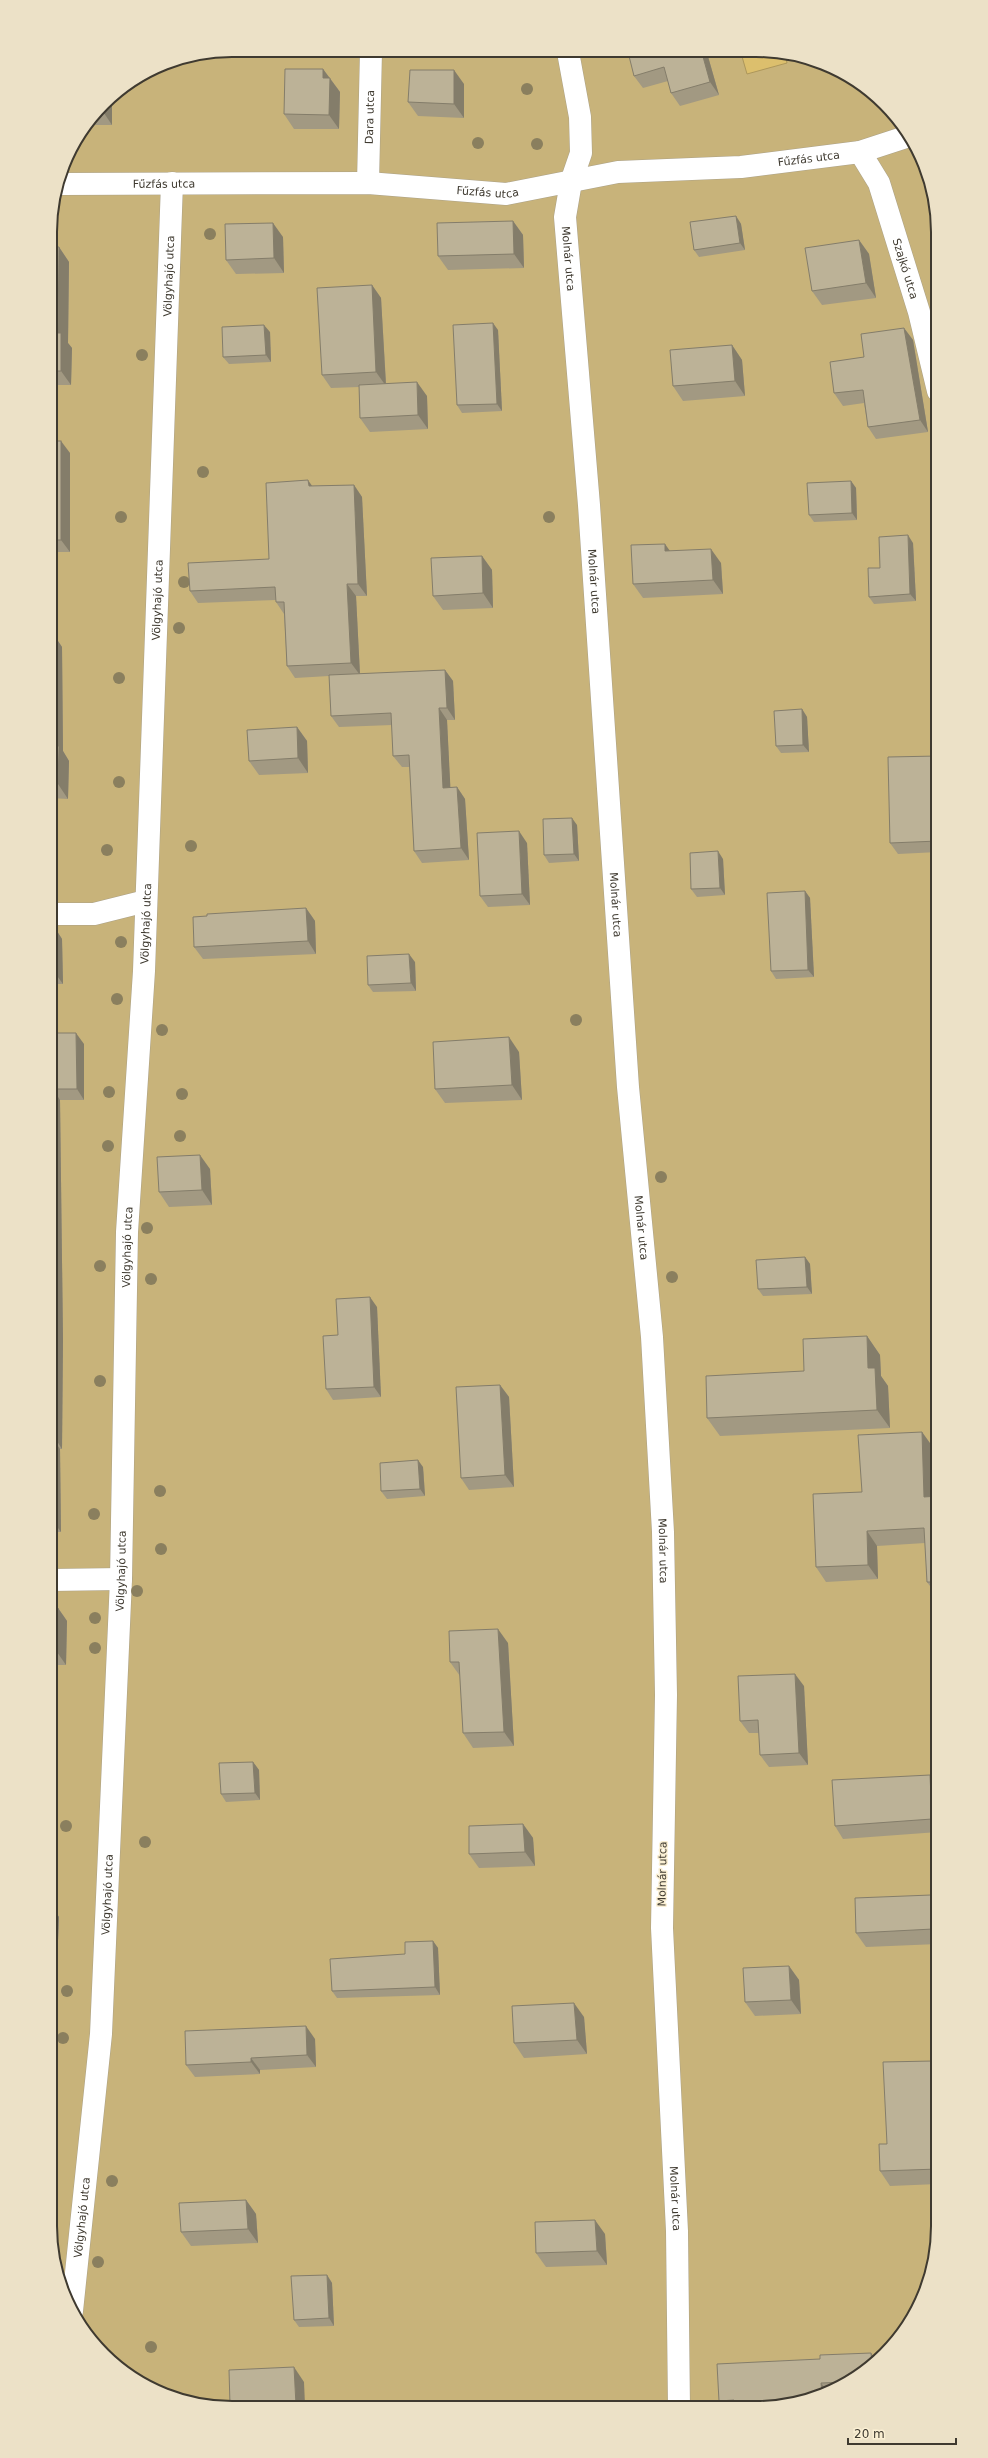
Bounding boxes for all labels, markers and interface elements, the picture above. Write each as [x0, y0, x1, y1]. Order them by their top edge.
street label: Dara utca [363, 90, 377, 144]
street label: Fűzfás utca [777, 149, 841, 169]
street label: Fűzfás utca [133, 178, 195, 191]
street label: Fűzfás utca [456, 184, 520, 201]
street label: Molnár utca [559, 226, 577, 292]
street label: Völgyhajó utca [161, 235, 177, 317]
street label: Szajkó utca [890, 237, 921, 301]
street label: Molnár utca [585, 549, 602, 615]
street label: Völgyhajó utca [150, 559, 166, 641]
street label: Molnár utca [607, 872, 624, 938]
street label: Völgyhajó utca [138, 883, 154, 964]
street label: Molnár utca [631, 1195, 651, 1261]
street label: Völgyhajó utca [120, 1206, 136, 1288]
street label: Molnár utca [655, 1518, 670, 1584]
street label: Völgyhajó utca [114, 1530, 129, 1612]
street label: Molnár utca [655, 1841, 670, 1907]
street label: Völgyhajó utca [99, 1854, 116, 1935]
street label: Molnár utca [667, 2166, 683, 2231]
street label: Völgyhajó utca [72, 2177, 93, 2259]
scale bar [848, 2420, 956, 2446]
text: 20 m [854, 2427, 885, 2441]

